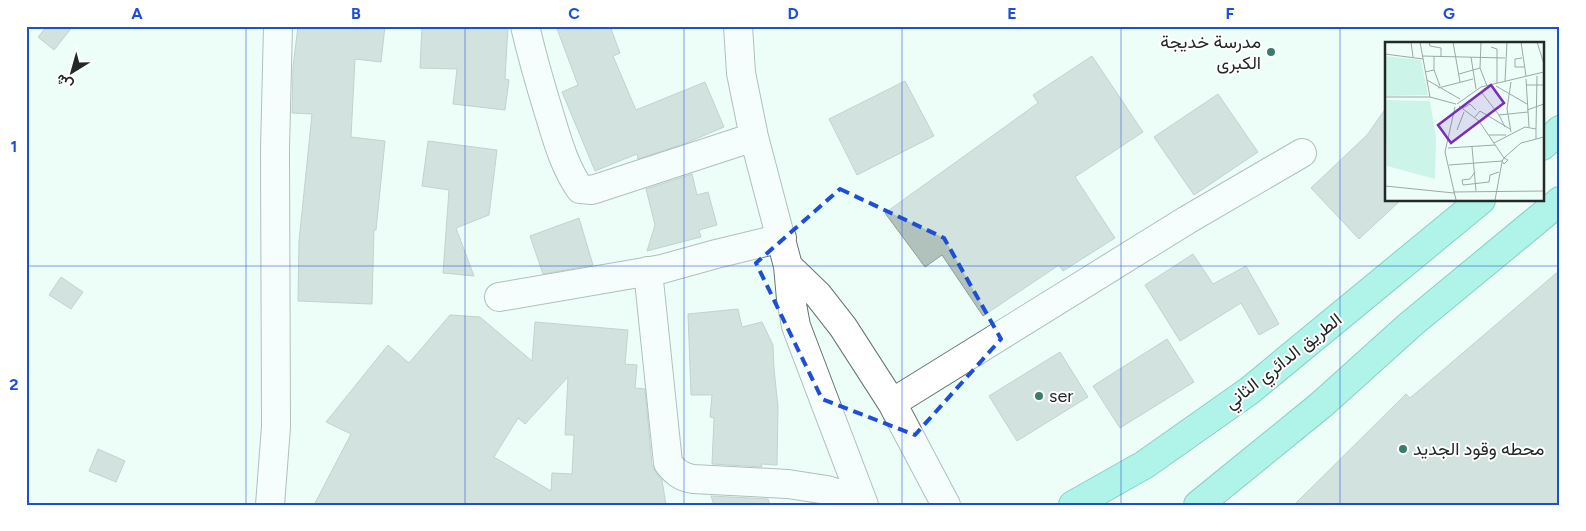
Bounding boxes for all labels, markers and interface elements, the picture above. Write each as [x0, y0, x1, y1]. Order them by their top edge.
text: A [131, 4, 143, 23]
text: B [351, 4, 361, 23]
text: C [568, 4, 580, 23]
text: D [787, 4, 799, 23]
text: E [1007, 4, 1017, 23]
text: F [1226, 4, 1235, 23]
text: G [1443, 4, 1455, 23]
place label: مدرسة خديجة الكبرى [1160, 31, 1261, 74]
inset map [1385, 42, 1544, 201]
marker: مدرسة خديجة الكبرى [1265, 46, 1277, 58]
north arrow [48, 48, 98, 98]
text: ش [53, 70, 76, 94]
text: 1 [11, 137, 17, 156]
street label: الطريق الدائري الثاني [1220, 308, 1349, 417]
text: 2 [9, 375, 19, 394]
place label: ser [1049, 385, 1073, 407]
marker: ser [1033, 390, 1045, 402]
place label: محطه وقود الجديد [1413, 438, 1544, 460]
marker: محطه وقود الجديد [1397, 443, 1409, 455]

